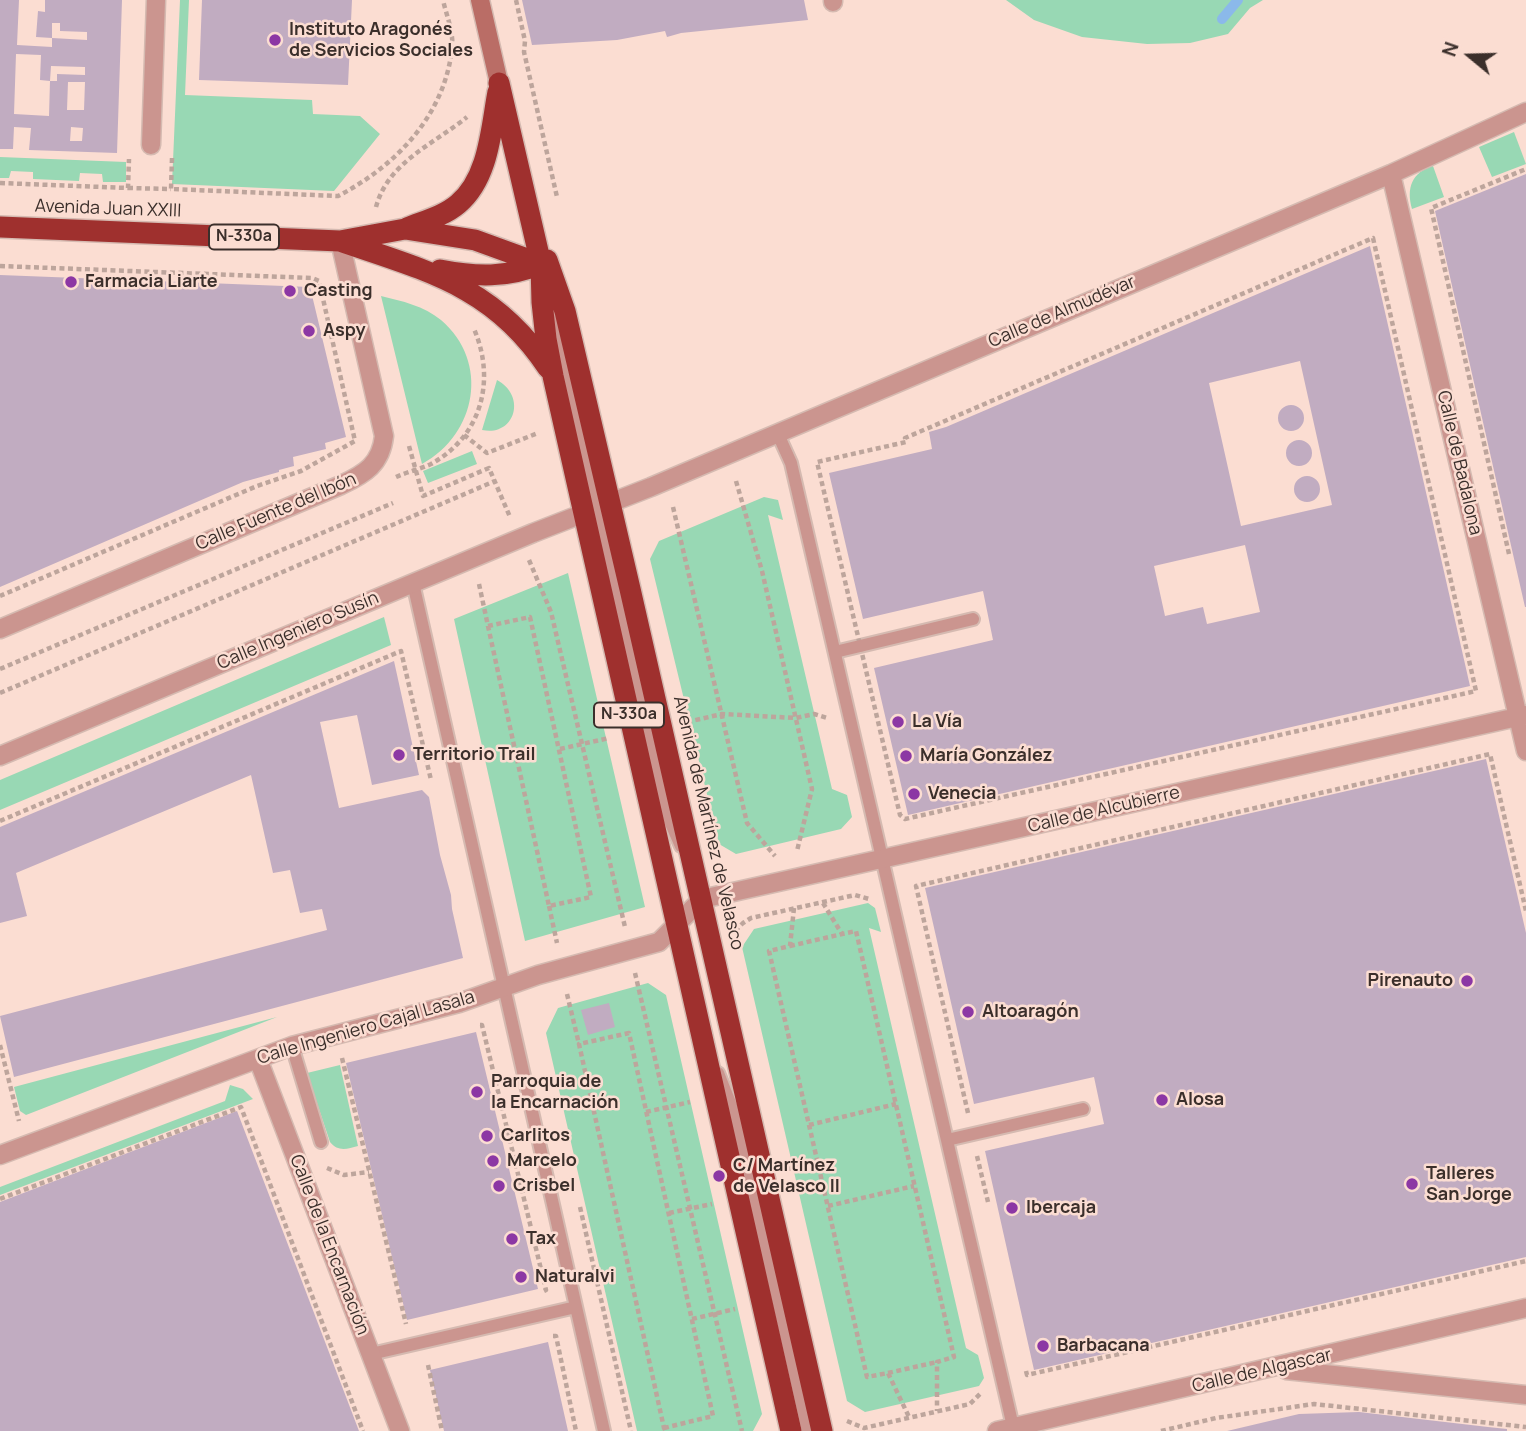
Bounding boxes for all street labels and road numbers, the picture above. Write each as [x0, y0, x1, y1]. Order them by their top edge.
street label: Avenida Juan XXIII [34, 196, 182, 222]
road number: N-330a [209, 224, 279, 249]
street label: Calle de Almudévar [985, 271, 1139, 353]
street label: Calle de Badalona [1432, 389, 1486, 537]
street label: Calle Fuente del Ibón [192, 468, 360, 556]
street label: Calle Ingeniero Susín [214, 587, 382, 675]
street label: Avenida de Martínez de Velasco [668, 694, 748, 952]
road number: N-330a [594, 702, 664, 728]
street label: Calle de Alcubierre [1026, 782, 1182, 838]
street label: Calle Ingeniero Cajal Lasala [255, 987, 477, 1069]
street label: Calle de la Encarnación [285, 1152, 373, 1338]
street label: Calle de Algascar [1190, 1344, 1334, 1398]

